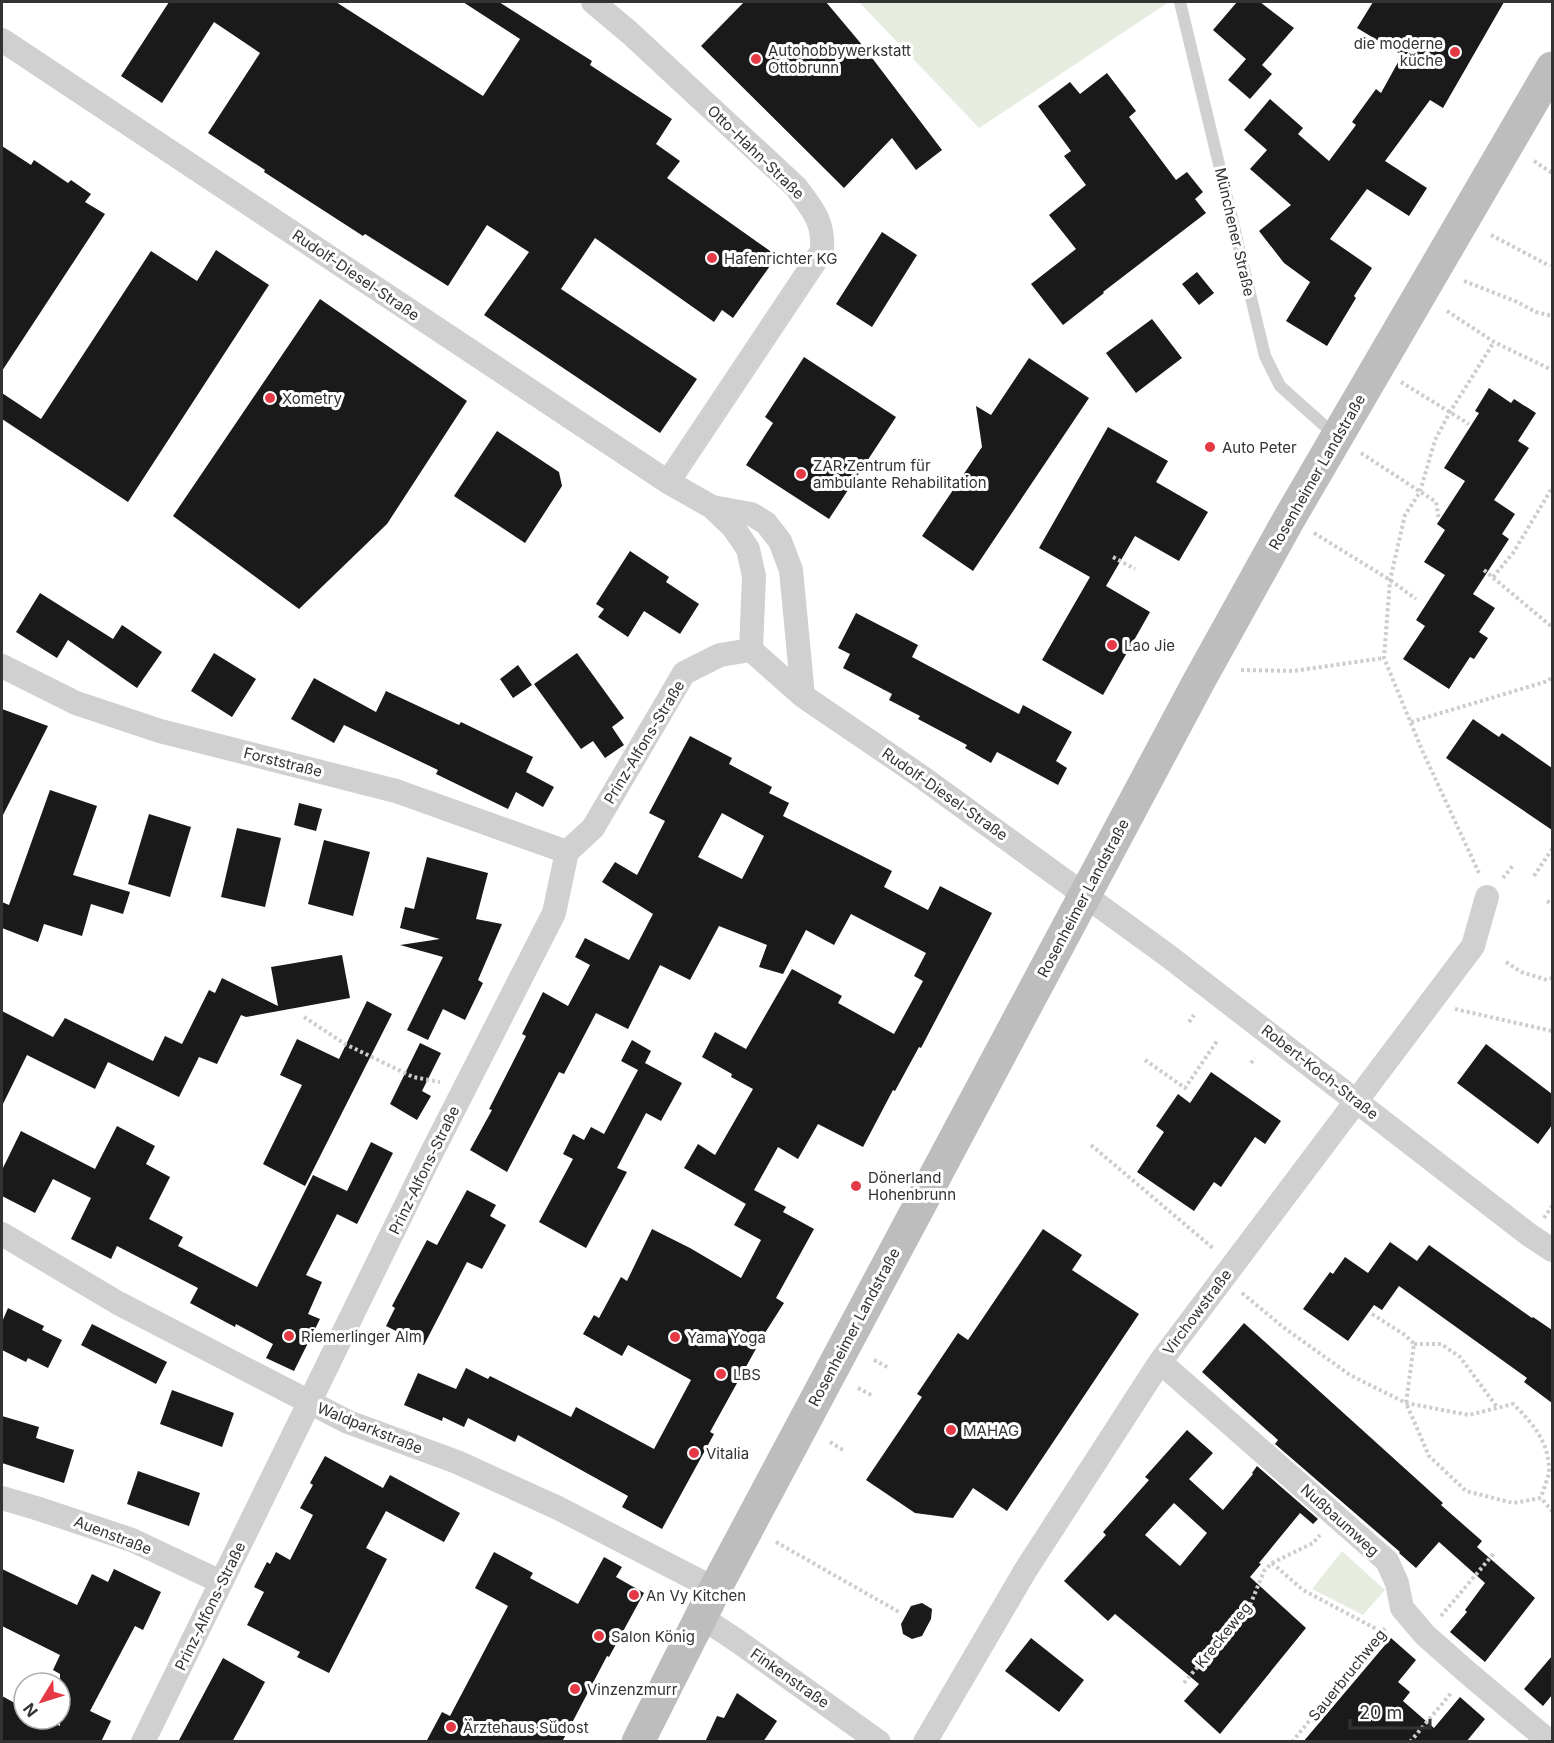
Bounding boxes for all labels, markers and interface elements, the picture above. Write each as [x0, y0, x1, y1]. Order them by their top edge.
place label: die moderne küche [1354, 34, 1443, 70]
place label: Autohobbywerkstatt Ottobrunn [768, 41, 911, 77]
marker: die moderne küche [1448, 45, 1462, 59]
marker: Autohobbywerkstatt Ottobrunn [749, 52, 763, 66]
street label: Otto-Hahn-Straße [704, 101, 808, 203]
street label: Münchener Straße [1211, 166, 1259, 298]
street label: Rudolf-Diesel-Straße [289, 225, 423, 325]
place label: Hafenrichter KG [724, 249, 837, 268]
marker: Hafenrichter KG [705, 251, 719, 265]
place label: Xometry [282, 389, 342, 408]
marker: Xometry [263, 391, 277, 405]
street label: Rosenheimer Landstraße [1265, 391, 1369, 553]
place label: Auto Peter [1222, 438, 1297, 457]
marker: Auto Peter [1203, 440, 1217, 454]
place label: ZAR Zentrum für ambulante Rehabilitation [813, 456, 987, 492]
marker: ZAR Zentrum für ambulante Rehabilitation [794, 467, 808, 481]
place label: Lao Jie [1124, 636, 1175, 655]
marker: Lao Jie [1105, 638, 1119, 652]
street label: Prinz-Alfons-Straße [600, 677, 688, 807]
street label: Forststraße [242, 743, 324, 781]
street label: Rudolf-Diesel-Straße [878, 743, 1012, 845]
street label: Rosenheimer Landstraße [1033, 815, 1133, 981]
street label: Robert-Koch-Straße [1258, 1020, 1382, 1124]
street label: Prinz-Alfons-Straße [385, 1102, 463, 1238]
place label: Dönerland Hohenbrunn [868, 1168, 956, 1204]
marker: Dönerland Hohenbrunn [849, 1179, 863, 1193]
street label: Rosenheimer Landstraße [804, 1244, 904, 1410]
street label: Virchowstraße [1159, 1265, 1235, 1359]
place label: Riemerlinger Alm [301, 1327, 422, 1346]
place label: Yama Yoga [687, 1328, 766, 1347]
marker: Riemerlinger Alm [282, 1329, 296, 1343]
marker: Yama Yoga [668, 1330, 682, 1344]
place label: LBS [733, 1365, 761, 1384]
marker: LBS [714, 1367, 728, 1381]
street label: Waldparkstraße [315, 1398, 425, 1458]
place label: MAHAG [963, 1421, 1019, 1440]
marker: MAHAG [944, 1423, 958, 1437]
place label: Vitalia [706, 1444, 749, 1463]
marker: Vitalia [687, 1446, 701, 1460]
street label: Nußbaumweg [1297, 1480, 1383, 1560]
street label: Auenstraße [71, 1511, 155, 1559]
street label: Prinz-Alfons-Straße [171, 1538, 249, 1674]
place label: An Vy Kitchen [646, 1586, 746, 1605]
marker: An Vy Kitchen [627, 1588, 641, 1602]
street label: Kreckeweg [1191, 1598, 1255, 1672]
street label: Sauerbruchweg [1304, 1625, 1390, 1725]
place label: Salon König [611, 1627, 695, 1646]
marker: Salon König [592, 1629, 606, 1643]
street label: Finkenstraße [747, 1644, 833, 1712]
north arrow [12, 1671, 72, 1731]
place label: Vinzenzmurr [587, 1680, 678, 1699]
marker: Vinzenzmurr [568, 1682, 582, 1696]
scale bar [1350, 1692, 1430, 1730]
text: N [19, 1699, 42, 1721]
text: 20 m [1359, 1702, 1402, 1723]
place label: Ärztehaus Südost [463, 1718, 589, 1737]
marker: Ärztehaus Südost [444, 1720, 458, 1734]

